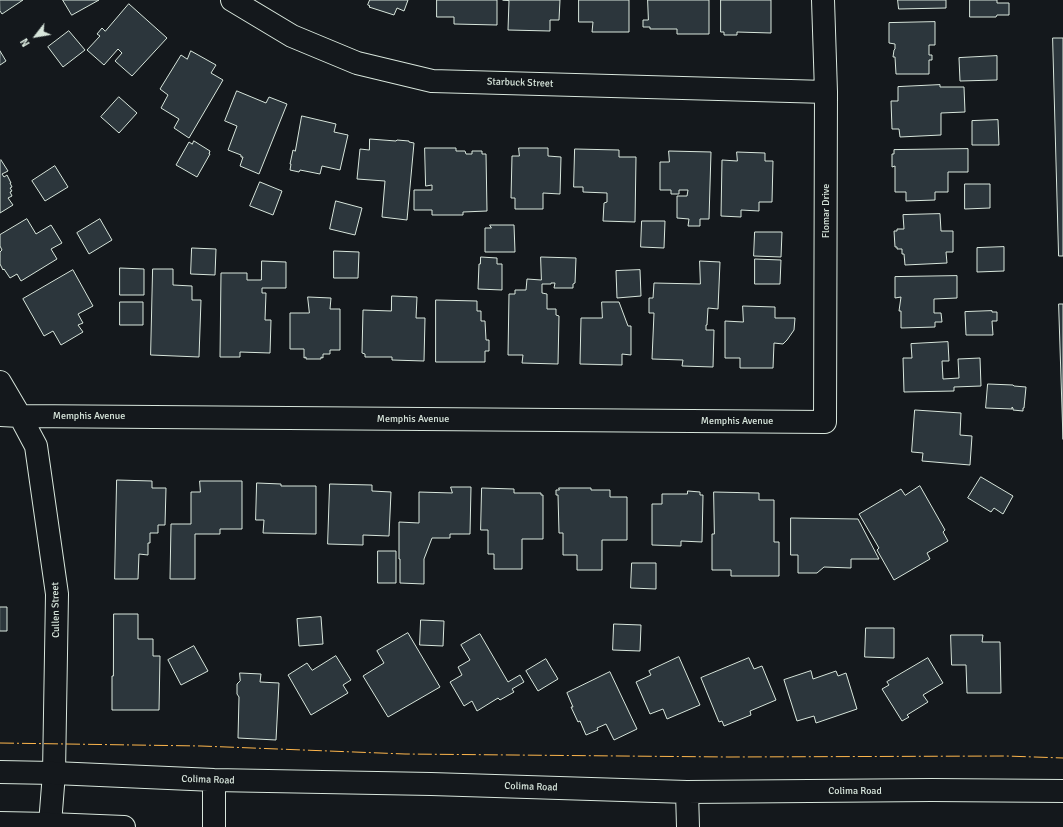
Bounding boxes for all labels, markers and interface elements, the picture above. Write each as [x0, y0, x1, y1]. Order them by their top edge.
north arrow [16, 16, 56, 56]
text: N [18, 36, 33, 49]
street label: Starbuck Street [487, 76, 553, 90]
street label: Flomar Drive [820, 184, 832, 238]
street label: Memphis Avenue [53, 410, 125, 422]
street label: Memphis Avenue [377, 413, 449, 425]
street label: Memphis Avenue [701, 415, 773, 427]
street label: Cullen Street [50, 582, 62, 638]
street label: Colima Road [181, 773, 235, 787]
street label: Colima Road [504, 780, 558, 794]
street label: Colima Road [828, 785, 882, 797]

